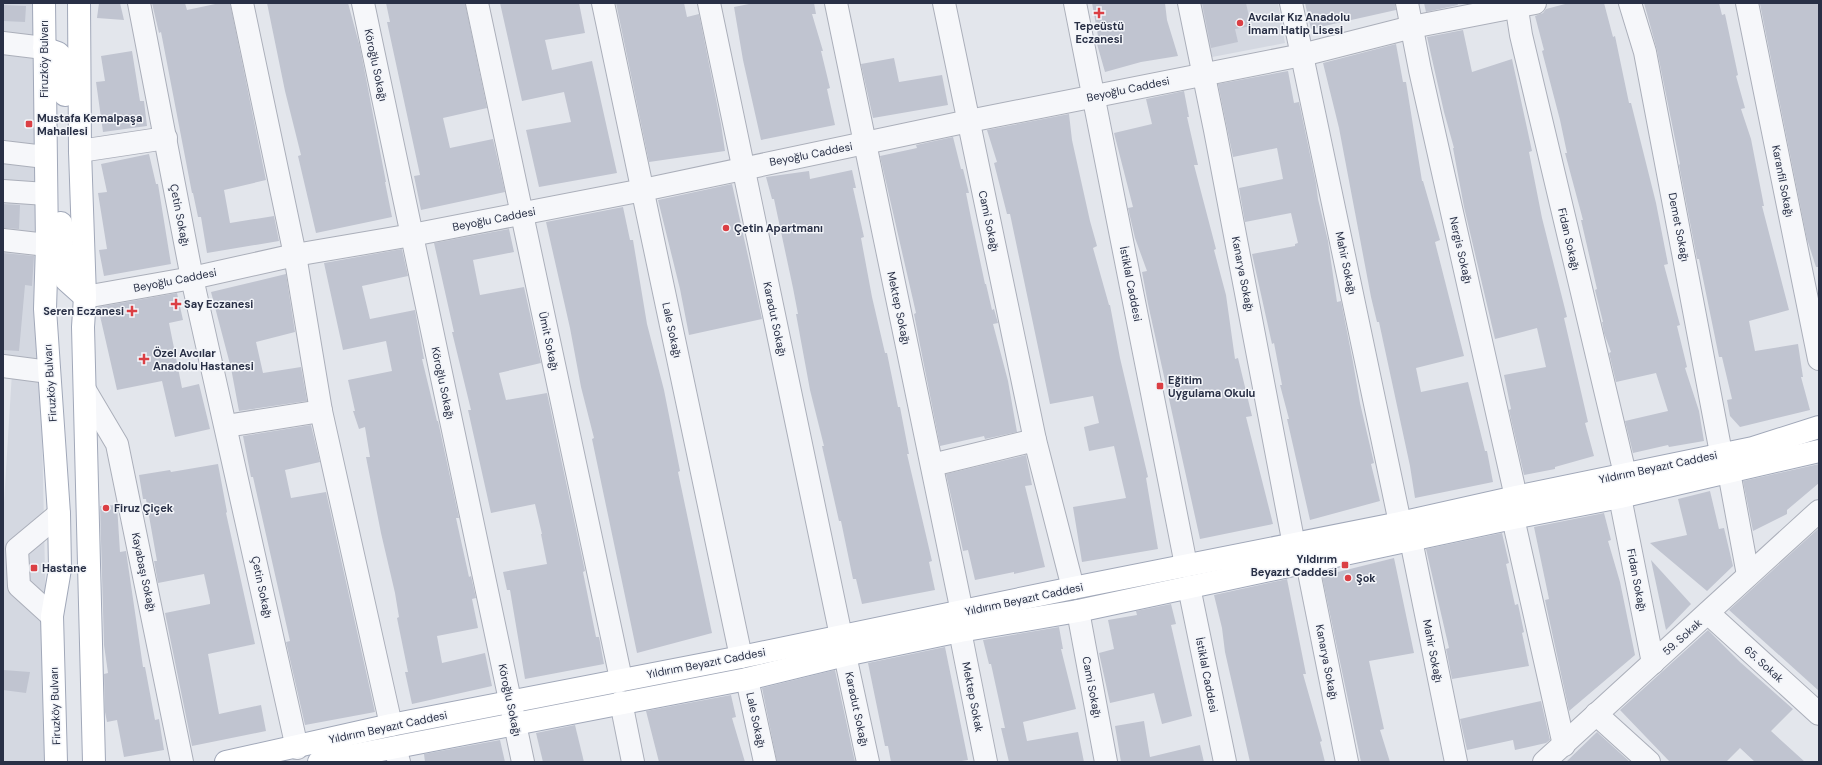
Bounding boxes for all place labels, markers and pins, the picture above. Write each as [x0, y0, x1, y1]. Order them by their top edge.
marker: Tepeüstü Eczanesi [1094, 8, 1104, 18]
place label: Avcılar Kız Anadolu İmam Hatip Lisesi [1248, 10, 1350, 37]
marker: Avcılar Kız Anadolu İmam Hatip Lisesi [1235, 18, 1245, 28]
place label: Tepeüstü Eczanesi [1074, 19, 1124, 46]
place label: Mustafa Kemalpaşa Mahallesi [37, 111, 142, 138]
marker: Mustafa Kemalpaşa Mahallesi [24, 119, 34, 129]
place label: Çetin Apartmanı [734, 221, 823, 235]
marker: Çetin Apartmanı [721, 223, 731, 233]
place label: Say Eczanesi [184, 297, 253, 311]
marker: Say Eczanesi [171, 299, 181, 309]
place label: Seren Eczanesi [43, 304, 124, 318]
marker: Seren Eczanesi [127, 306, 137, 316]
place label: Özel Avcılar Anadolu Hastanesi [153, 346, 254, 373]
marker: Özel Avcılar Anadolu Hastanesi [138, 353, 150, 365]
place label: Eğitim Uygulama Okulu [1168, 373, 1256, 400]
marker: Eğitim Uygulama Okulu [1155, 381, 1165, 391]
place label: Firuz Çiçek [114, 501, 174, 515]
marker: Firuz Çiçek [101, 503, 111, 513]
place label: Yıldırım Beyazıt Caddesi [1251, 552, 1337, 579]
marker: Yıldırım Beyazıt Caddesi [1340, 560, 1350, 570]
place label: Hastane [42, 561, 87, 575]
marker: Hastane [29, 563, 39, 573]
place label: Şok [1356, 571, 1376, 585]
marker: Şok [1343, 573, 1353, 583]

